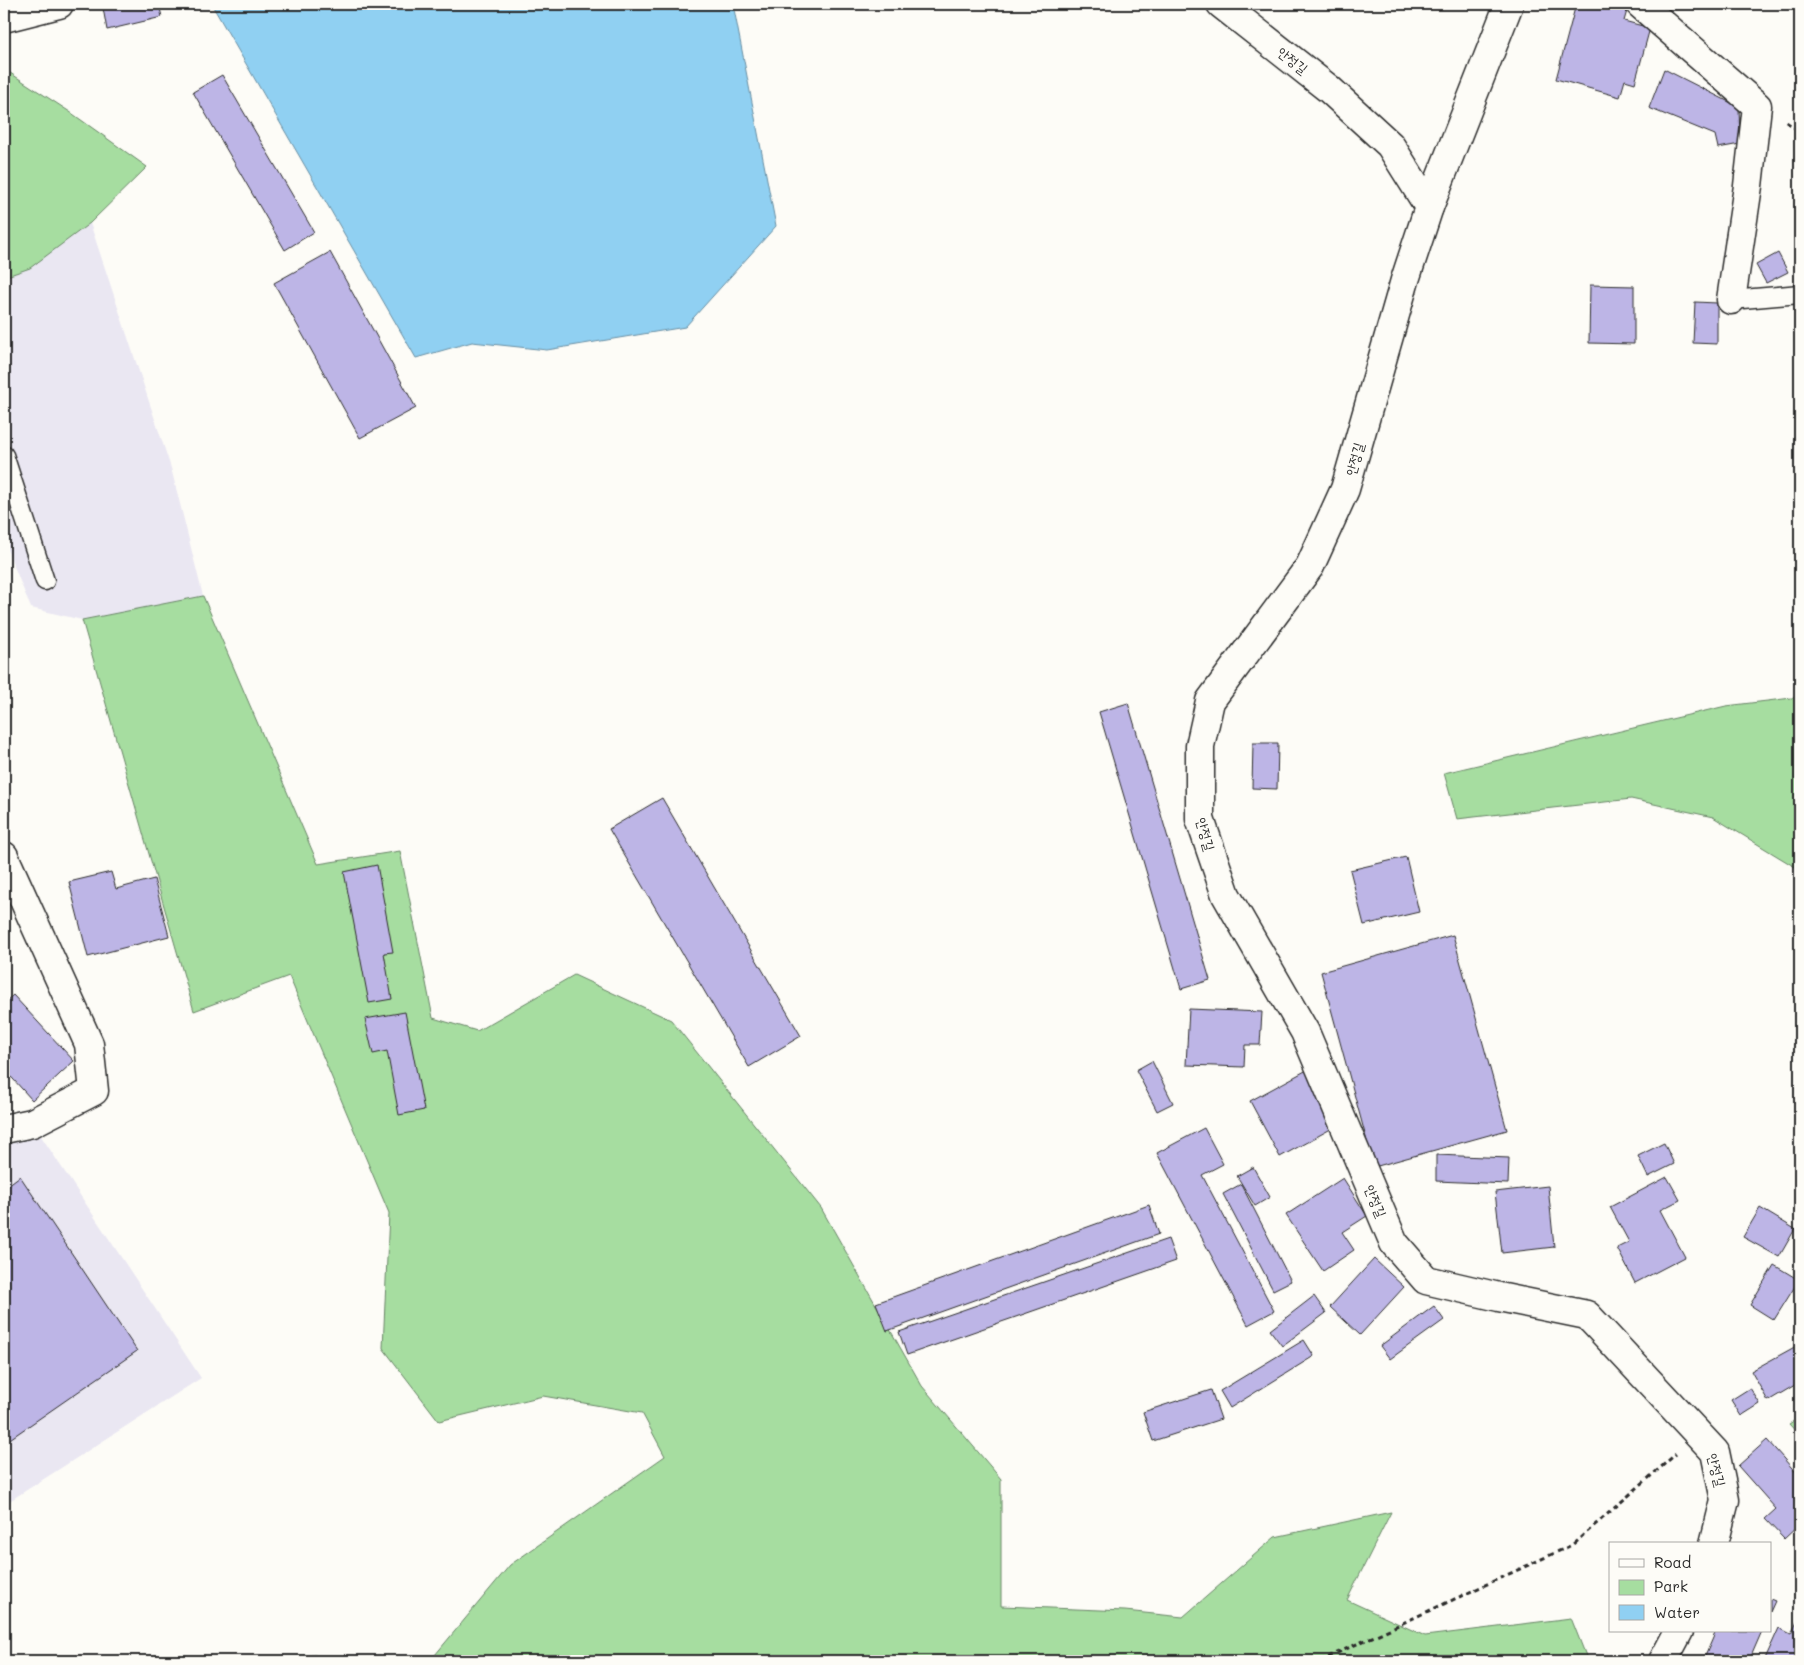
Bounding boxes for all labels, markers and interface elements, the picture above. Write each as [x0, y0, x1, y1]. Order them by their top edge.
street label: 안정길 [1274, 42, 1313, 78]
street label: 안정길 [1340, 439, 1368, 478]
street label: 안정길 [1192, 815, 1220, 854]
street label: 안정길 [1361, 1182, 1392, 1221]
street label: 안정길 [1703, 1451, 1731, 1489]
legend [1609, 1542, 1772, 1632]
text: Road [1654, 1552, 1691, 1572]
text: Park [1654, 1576, 1688, 1596]
text: Water [1654, 1602, 1700, 1622]

